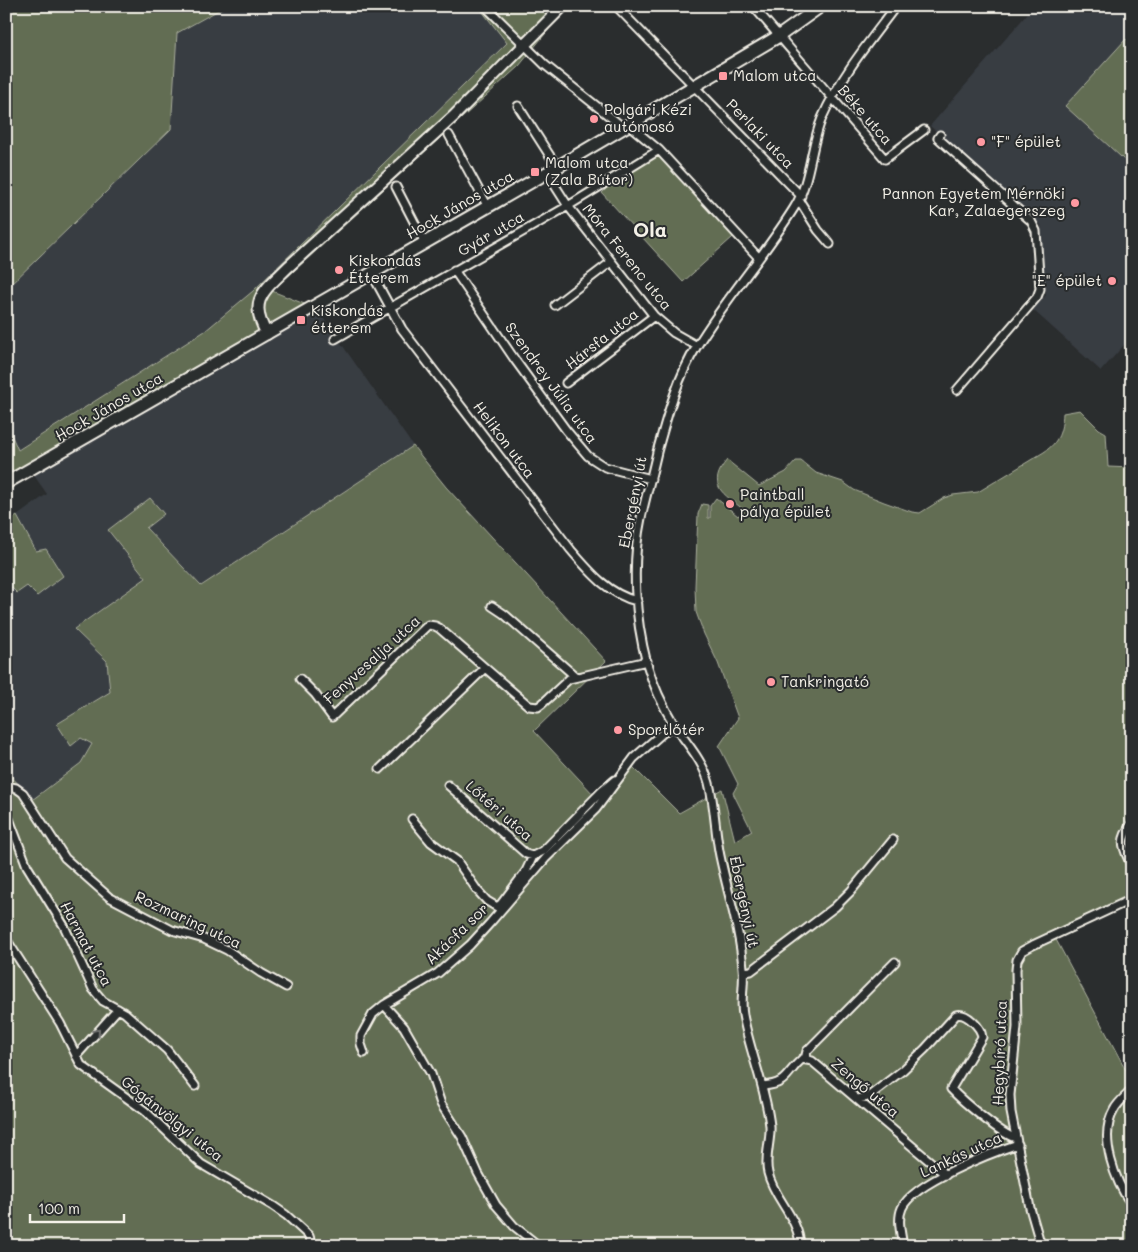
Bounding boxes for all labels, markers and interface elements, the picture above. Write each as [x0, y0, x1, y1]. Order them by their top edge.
place label: Malom utca [733, 65, 817, 85]
marker: Malom utca [717, 70, 729, 82]
street label: Béke utca [834, 80, 897, 149]
street label: Perlaki utca [722, 94, 799, 172]
place label: Polgári Kézi autómosó [604, 99, 692, 136]
marker: Polgári Kézi autómosó [588, 113, 600, 125]
place label: "F" épület [991, 131, 1061, 151]
marker: "F" épület [975, 136, 987, 148]
place label: Malom utca (Zala Bútor) [545, 152, 633, 189]
street label: Hock János utca [402, 165, 517, 243]
marker: Malom utca (Zala Bútor) [529, 166, 541, 178]
place label: Pannon Egyetem Mérnöki Kar, Zalaegerszeg [882, 183, 1065, 220]
marker: Pannon Egyetem Mérnöki Kar, Zalaegerszeg [1069, 197, 1081, 209]
street label: Móra Ferenc utca [578, 199, 677, 314]
street label: Gyár utca [454, 206, 527, 260]
district label: Ola [633, 216, 667, 242]
place label: Kiskondás Étterem [349, 250, 421, 287]
marker: Kiskondás Étterem [333, 264, 345, 276]
place label: "E" épület [1032, 270, 1102, 290]
marker: "E" épület [1106, 275, 1118, 287]
place label: Kiskondás étterem [311, 300, 383, 337]
street label: Hársfa utca [561, 303, 642, 373]
marker: Kiskondás étterem [295, 314, 307, 326]
street label: Szendrey Júlia utca [501, 318, 603, 447]
street label: Hock János utca [51, 367, 166, 445]
street label: Helikon utca [469, 397, 540, 482]
street label: Ebergényi út [613, 454, 651, 550]
place label: Paintball pálya épület [740, 484, 831, 521]
marker: Paintball pálya épület [724, 498, 736, 510]
street label: Fenyvesalja utca [319, 610, 424, 708]
place label: Tankringató [781, 671, 869, 691]
marker: Tankringató [765, 676, 777, 688]
place label: Sportlőtér [628, 719, 705, 739]
marker: Sportlőtér [612, 724, 624, 736]
street label: Lőtéri utca [462, 776, 537, 845]
street label: Ebergényi út [725, 854, 764, 950]
street label: Rozmaring utca [132, 886, 245, 952]
street label: Harmat utca [56, 898, 118, 989]
street label: Akácfa sor [421, 898, 492, 968]
street label: Hegybíró utca [987, 1000, 1011, 1106]
one-way arrow [91, 1029, 100, 1038]
street label: Zengő utca [827, 1053, 904, 1122]
street label: Gógánvölgyi utca [117, 1071, 228, 1166]
street label: Lankás utca [917, 1126, 1005, 1182]
scale bar [30, 1192, 124, 1224]
text: 100 m [38, 1198, 80, 1218]

